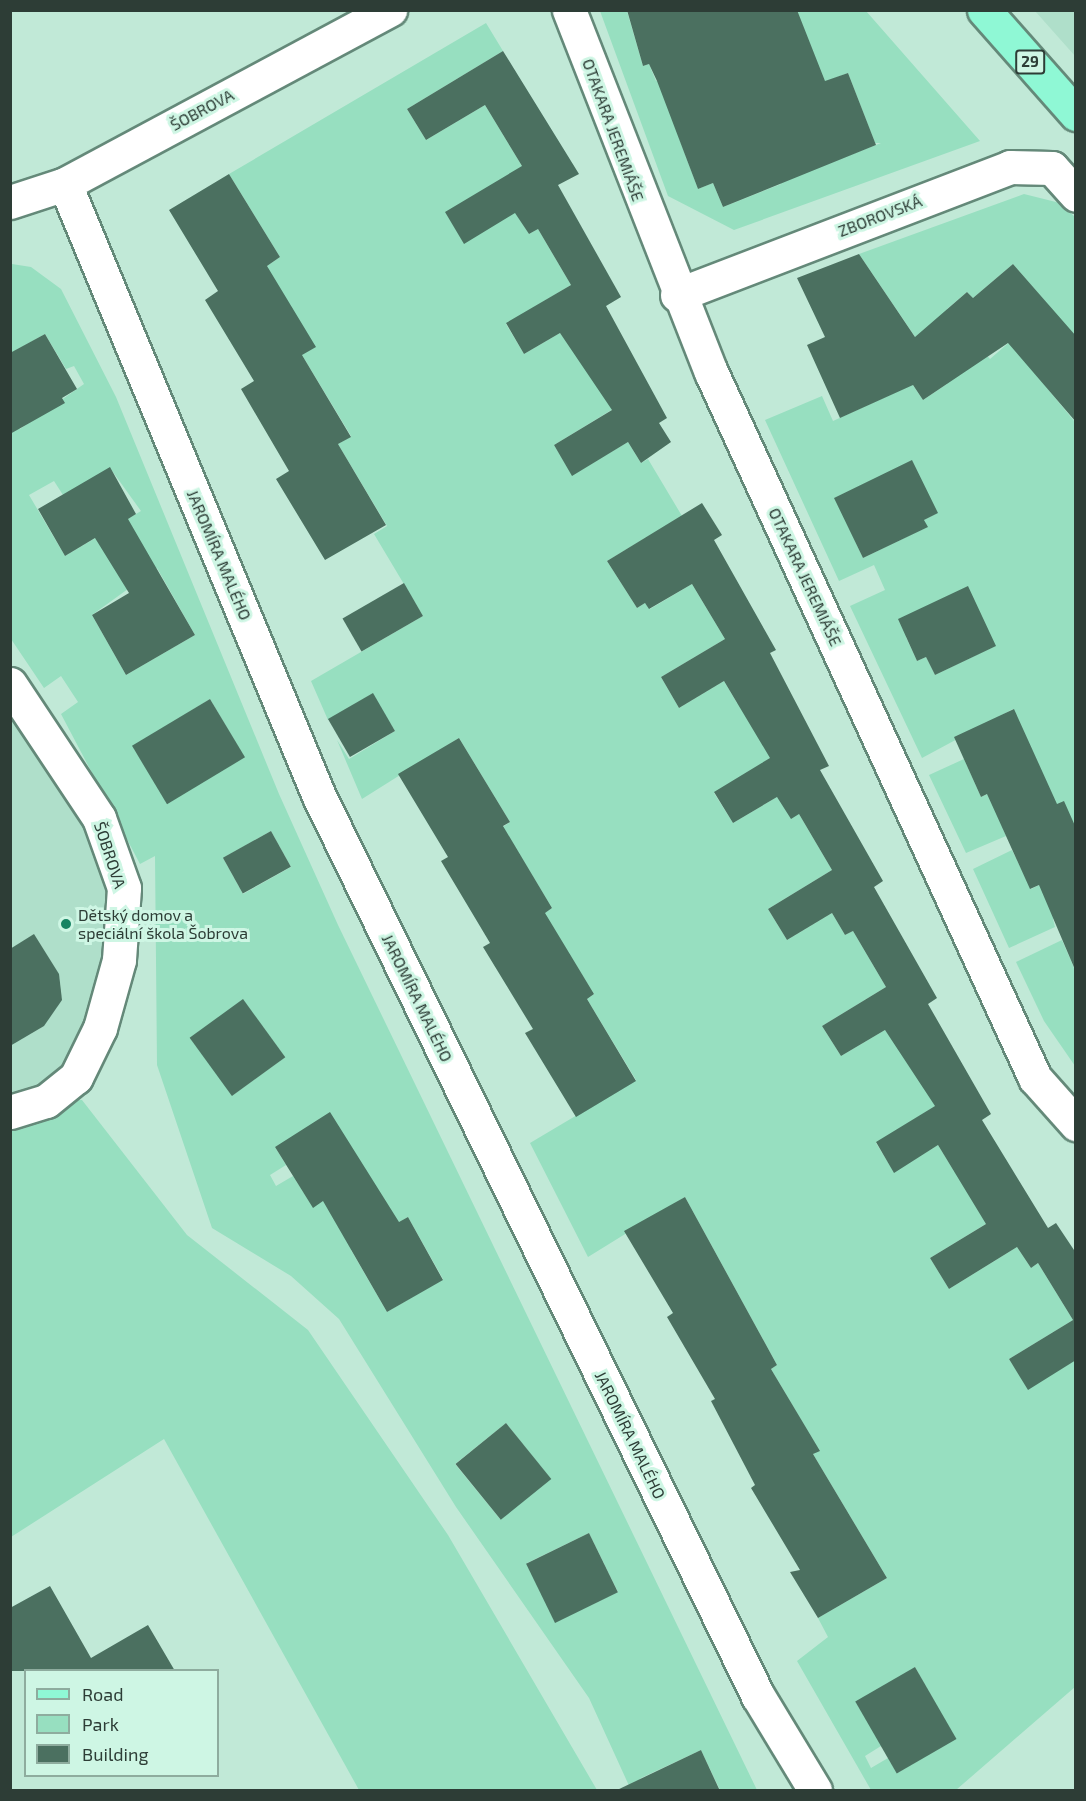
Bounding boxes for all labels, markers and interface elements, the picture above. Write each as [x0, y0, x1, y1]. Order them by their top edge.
road number: 29 [1015, 50, 1045, 74]
street label: OTAKARA JEREMIÁŠE [578, 56, 648, 204]
street label: ŠOBROVA [167, 85, 237, 135]
street label: ZBOROVSKÁ [835, 191, 925, 241]
street label: JAROMÍRA MALÉHO [183, 487, 255, 623]
street label: OTAKARA JEREMIÁŠE [764, 505, 846, 649]
street label: ŠOBROVA [90, 819, 130, 891]
place label: Dětský domov a speciální škola Šobrova [78, 905, 248, 943]
marker: Dětský domov a speciální škola Šobrova [59, 917, 73, 931]
street label: JAROMÍRA MALÉHO [378, 931, 456, 1065]
street label: JAROMÍRA MALÉHO [591, 1368, 669, 1502]
legend [24, 1669, 219, 1777]
text: Road [82, 1683, 123, 1705]
text: Park [82, 1713, 119, 1735]
text: Building [82, 1743, 149, 1765]

